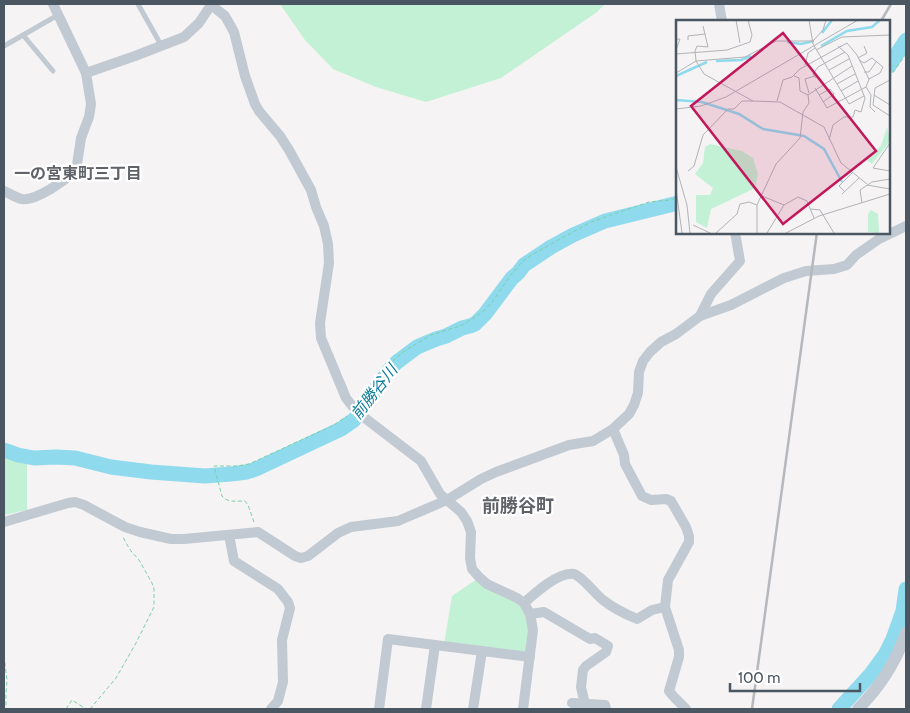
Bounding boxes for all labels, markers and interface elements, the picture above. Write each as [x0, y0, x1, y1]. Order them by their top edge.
inset map [676, 20, 890, 234]
district label: 一の宮東町三丁目 [14, 164, 142, 183]
water label: 前勝谷川 [347, 359, 402, 423]
district label: 前勝谷町 [482, 495, 554, 517]
scale bar [730, 660, 860, 692]
text: 100 m [738, 669, 780, 687]

